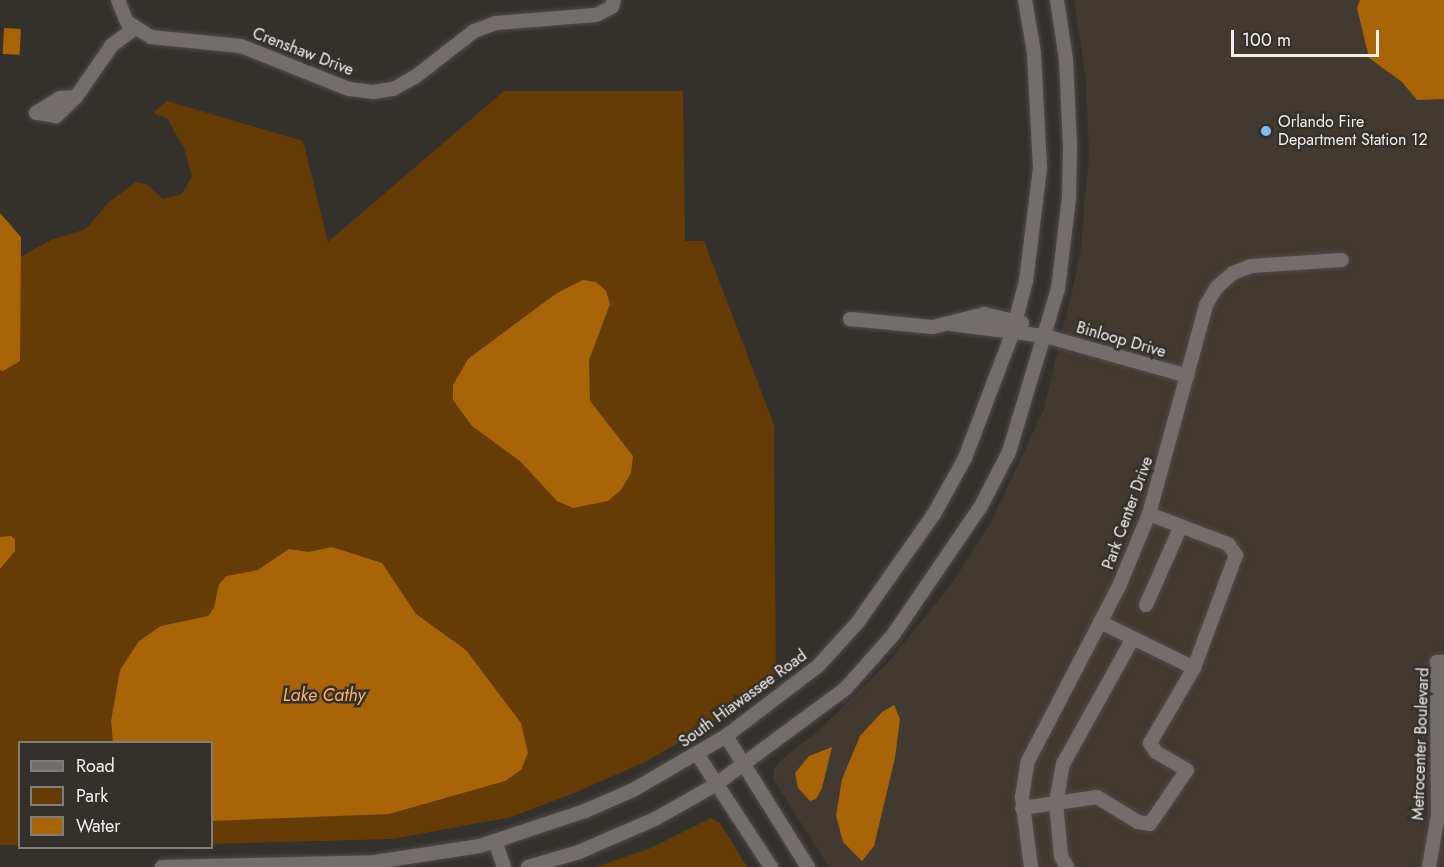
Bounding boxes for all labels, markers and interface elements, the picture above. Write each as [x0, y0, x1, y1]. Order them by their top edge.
scale bar [1234, 18, 1382, 56]
street label: Crenshaw Drive [250, 24, 356, 80]
text: 100 m [1242, 27, 1291, 53]
place label: Orlando Fire Department Station 12 [1278, 112, 1428, 150]
marker: Orlando Fire Department Station 12 [1259, 124, 1273, 138]
street label: Binloop Drive [1074, 318, 1168, 362]
street label: Park Center Drive [1099, 454, 1157, 572]
street label: South Hiawassee Road [675, 646, 811, 752]
street label: Metrocenter Boulevard [1409, 667, 1433, 821]
water label: Lake Cathy [283, 684, 365, 706]
legend [18, 741, 213, 849]
text: Road [76, 753, 115, 779]
text: Park [76, 783, 108, 809]
text: Water [76, 813, 120, 839]

